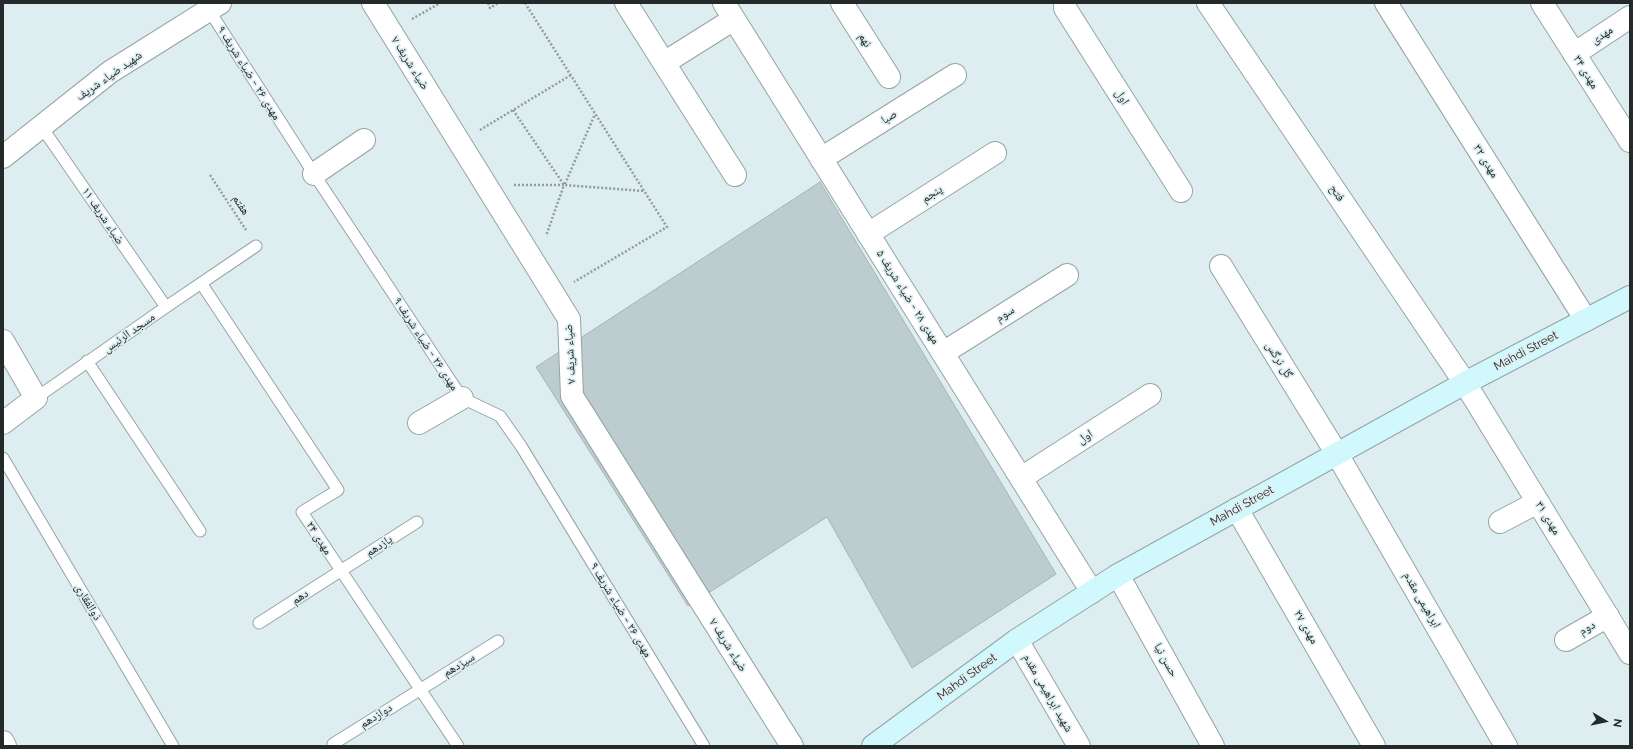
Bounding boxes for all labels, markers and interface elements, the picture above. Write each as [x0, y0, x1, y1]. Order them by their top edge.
street label: مهدی ۲۶ - ضیاء شریف ۹ [214, 23, 284, 123]
street label: مهدی [1588, 23, 1616, 47]
street label: نهم [855, 30, 875, 50]
street label: ضیاء شریف ۷ [388, 34, 432, 92]
street label: شهید ضیاء شریف [73, 48, 145, 104]
street label: مهدی ۳۴ [1570, 53, 1602, 91]
street label: اول [1112, 87, 1132, 107]
street label: صبا [878, 107, 900, 127]
street label: مهدی ۳۲ [1470, 142, 1502, 180]
street label: پنجم [919, 182, 945, 206]
street label: فتح [1326, 182, 1348, 204]
street label: ضیاء شریف ۱۱ [79, 185, 127, 247]
street label: هفتم [229, 192, 253, 218]
street label: مهدی ۲۸ - ضیاء شریف ۵ [873, 247, 943, 347]
street label: مهدی ۲۶ - ضیاء شریف ۹ [390, 295, 462, 393]
street label: سوم [993, 303, 1017, 325]
street label: مسجد الرئیس [100, 310, 158, 356]
street label: ضیاء شریف ۷ [561, 324, 579, 384]
street label: Mahdi Street [1492, 328, 1560, 374]
street label: گل نرگس [1262, 339, 1296, 381]
street label: اول [1075, 427, 1095, 447]
street label: Mahdi Street [1208, 483, 1276, 529]
street label: مهدی ۳۱ [1532, 499, 1564, 537]
street label: مهدی ۲۴ [303, 519, 335, 557]
street label: یازدهم [363, 532, 395, 560]
street label: مهدی ۲۶ - ضیاء شریف ۹ [587, 560, 655, 660]
street label: ابراهیمی مقدم [1400, 569, 1444, 631]
street label: ذوالفقاری [71, 581, 105, 623]
street label: دهم [289, 586, 311, 608]
street label: مهدی ۲۷ [1291, 607, 1321, 647]
street label: ضیاء شریف ۷ [706, 616, 750, 674]
street label: دوم [1576, 618, 1598, 638]
street label: حسن نیا [1151, 641, 1181, 679]
street label: سیزدهم [441, 650, 477, 680]
street label: Mahdi Street [934, 650, 1000, 704]
street label: شهید ابراهیمی مقدم [1020, 651, 1076, 735]
street label: دوازدهم [357, 700, 395, 732]
north arrow [1585, 701, 1625, 741]
text: N [1610, 718, 1624, 728]

